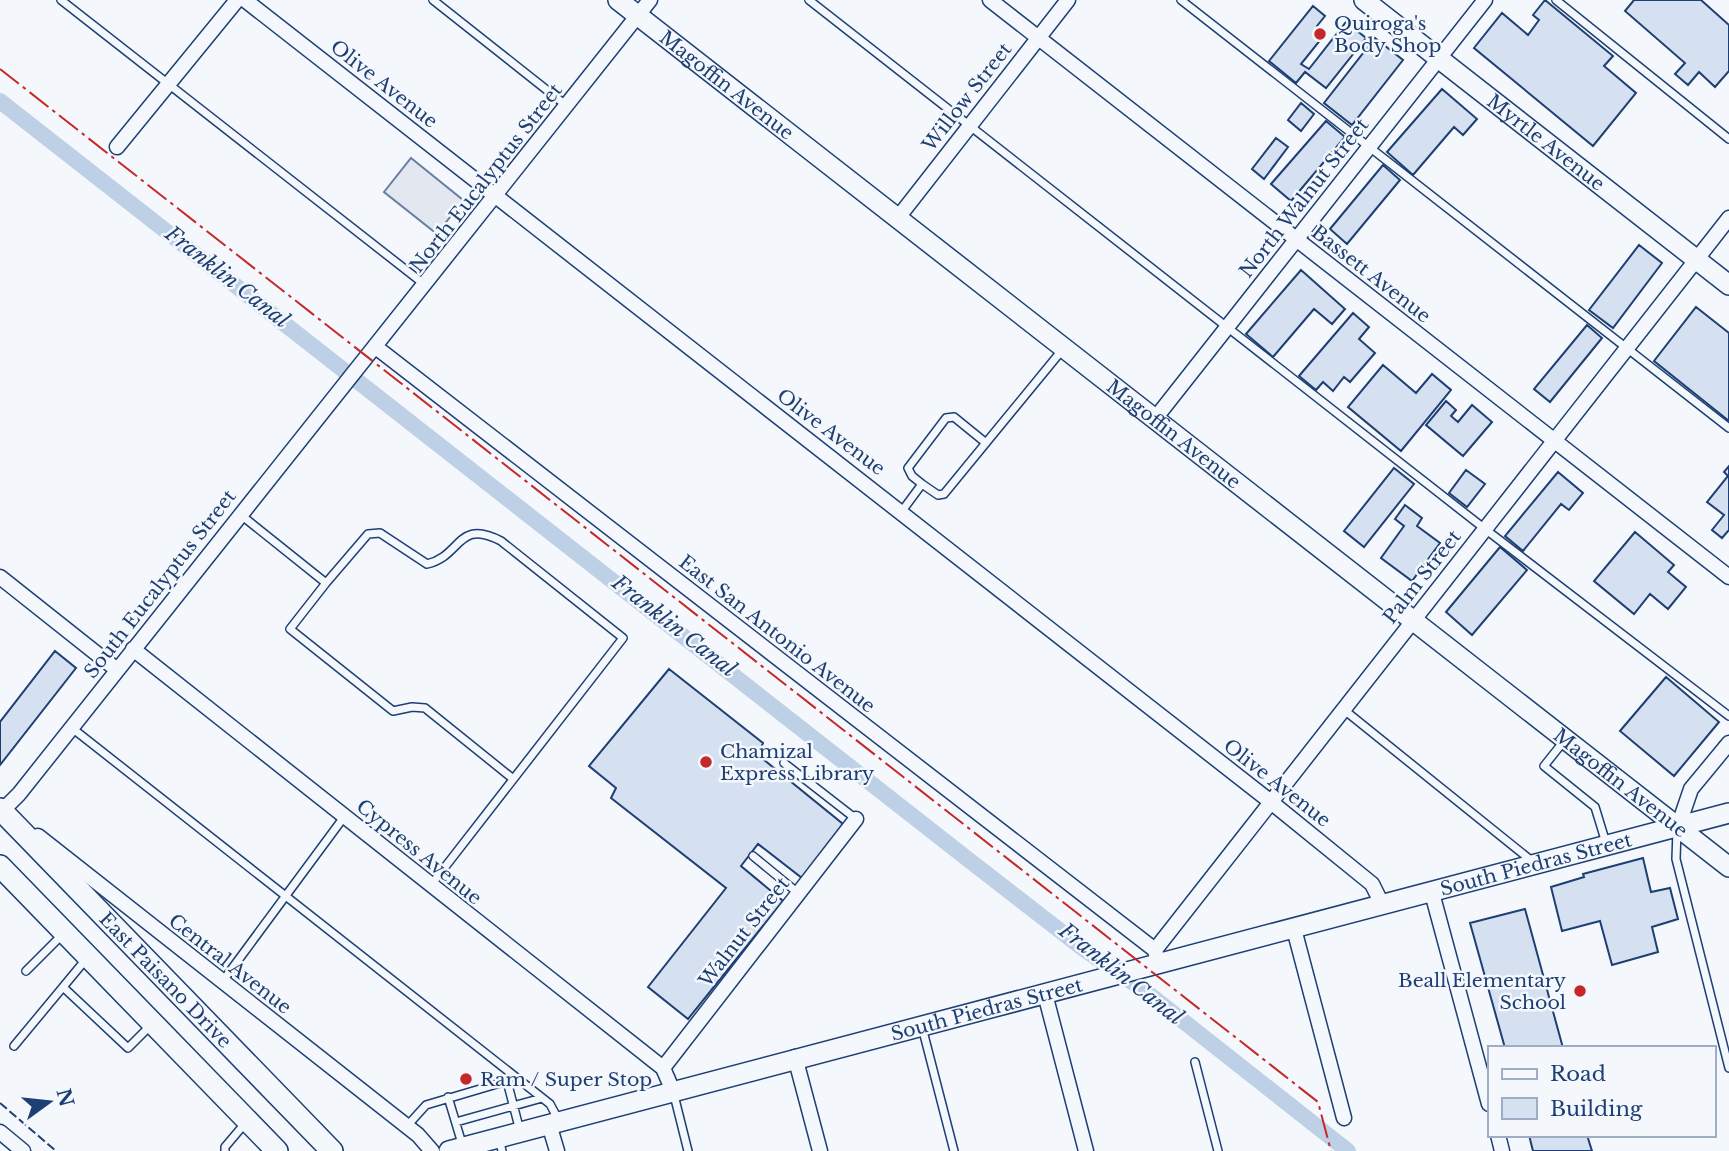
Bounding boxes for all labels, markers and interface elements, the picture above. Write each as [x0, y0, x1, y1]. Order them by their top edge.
place label: Quiroga's Body Shop [1334, 12, 1441, 57]
street label: Magoffin Avenue [655, 25, 798, 144]
marker: Quiroga's Body Shop [1312, 26, 1328, 42]
street label: Olive Avenue [326, 35, 442, 133]
street label: Willow Street [917, 38, 1017, 157]
street label: North Eucalyptus Street [405, 78, 567, 277]
street label: Myrtle Avenue [1483, 89, 1609, 195]
street label: North Walnut Street [1235, 113, 1374, 282]
water label: Franklin Canal [159, 220, 294, 334]
street label: Bassett Avenue [1307, 220, 1435, 328]
street label: Magoffin Avenue [1102, 374, 1245, 493]
street label: Olive Avenue [772, 384, 890, 480]
street label: South Eucalyptus Street [79, 485, 241, 683]
street label: Palm Street [1378, 525, 1466, 628]
street label: East San Antonio Avenue [674, 550, 880, 718]
water label: Franklin Canal [606, 569, 741, 683]
street label: Magoffin Avenue [1549, 723, 1692, 842]
street label: Olive Avenue [1219, 734, 1335, 832]
place label: Chamizal Express Library [720, 740, 874, 785]
marker: Chamizal Express Library [698, 754, 714, 770]
street label: Cypress Avenue [352, 795, 486, 909]
street label: South Piedras Street [1437, 828, 1635, 900]
street label: Walnut Street [693, 872, 795, 992]
street label: East Paisano Drive [95, 907, 237, 1052]
street label: Central Avenue [164, 909, 296, 1019]
water label: Franklin Canal [1053, 917, 1188, 1031]
place label: Beall Elementary School [1398, 969, 1566, 1014]
street label: South Piedras Street [888, 973, 1086, 1045]
marker: Beall Elementary School [1572, 983, 1588, 999]
legend [1488, 1046, 1715, 1137]
text: Road [1550, 1061, 1606, 1087]
north arrow [14, 1067, 84, 1137]
place label: Ram / Super Stop [480, 1068, 652, 1091]
marker: Ram / Super Stop [458, 1071, 474, 1087]
text: N [52, 1086, 78, 1109]
text: Building [1550, 1096, 1643, 1122]

